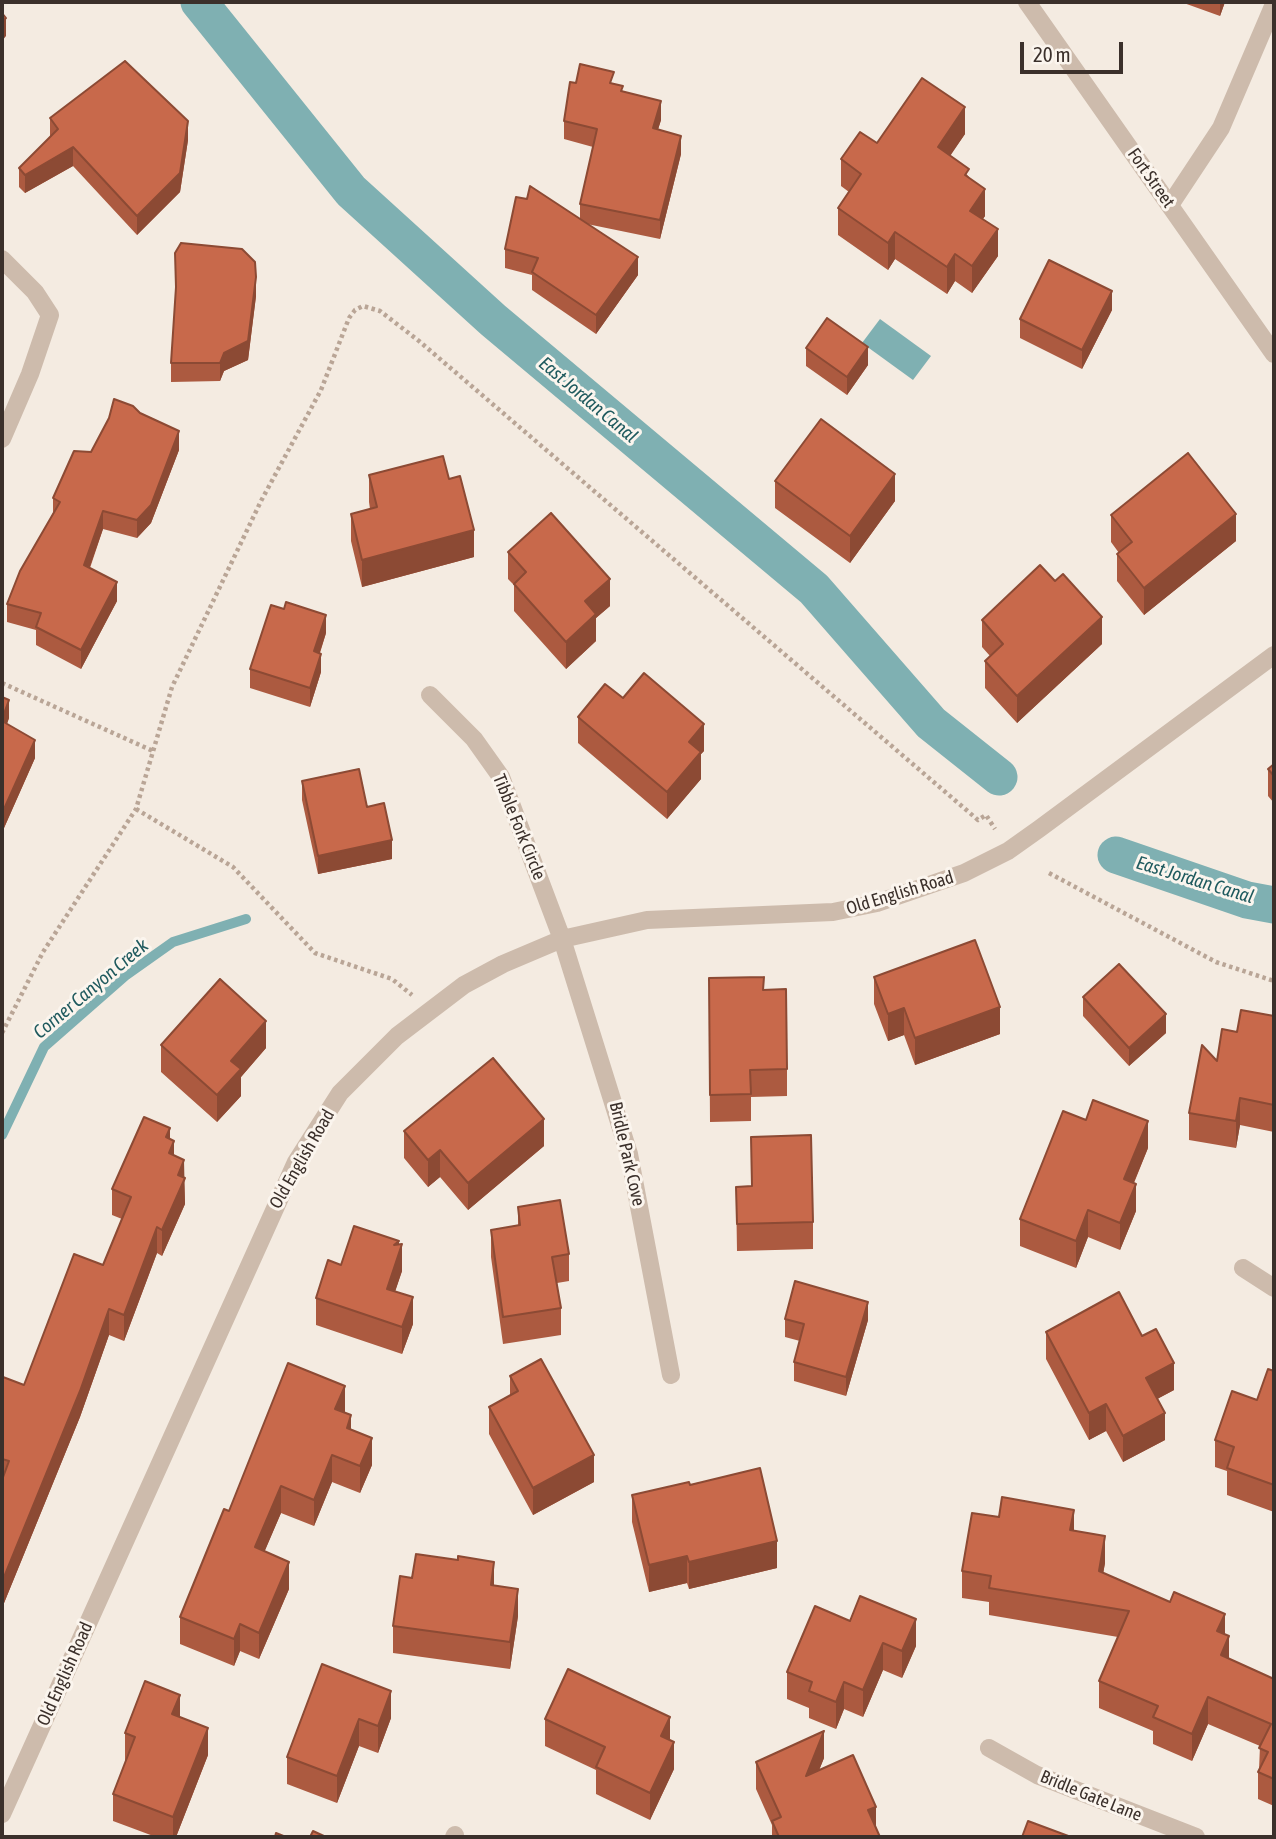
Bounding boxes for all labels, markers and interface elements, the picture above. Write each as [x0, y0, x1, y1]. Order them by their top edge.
scale bar [1024, 28, 1127, 72]
text: 20 m [1033, 42, 1071, 66]
street label: Fort Street [1123, 144, 1179, 212]
water label: East Jordan Canal [534, 352, 642, 448]
street label: Tibble Fork Circle [488, 771, 550, 883]
water label: East Jordan Canal [1133, 851, 1257, 909]
street label: Old English Road [844, 866, 956, 920]
water label: Corner Canyon Creek [29, 934, 153, 1044]
street label: Bridle Park Cove [605, 1100, 649, 1208]
street label: Old English Road [265, 1106, 339, 1212]
street label: Old English Road [33, 1619, 97, 1729]
street label: Bridle Gate Lane [1037, 1766, 1145, 1826]

